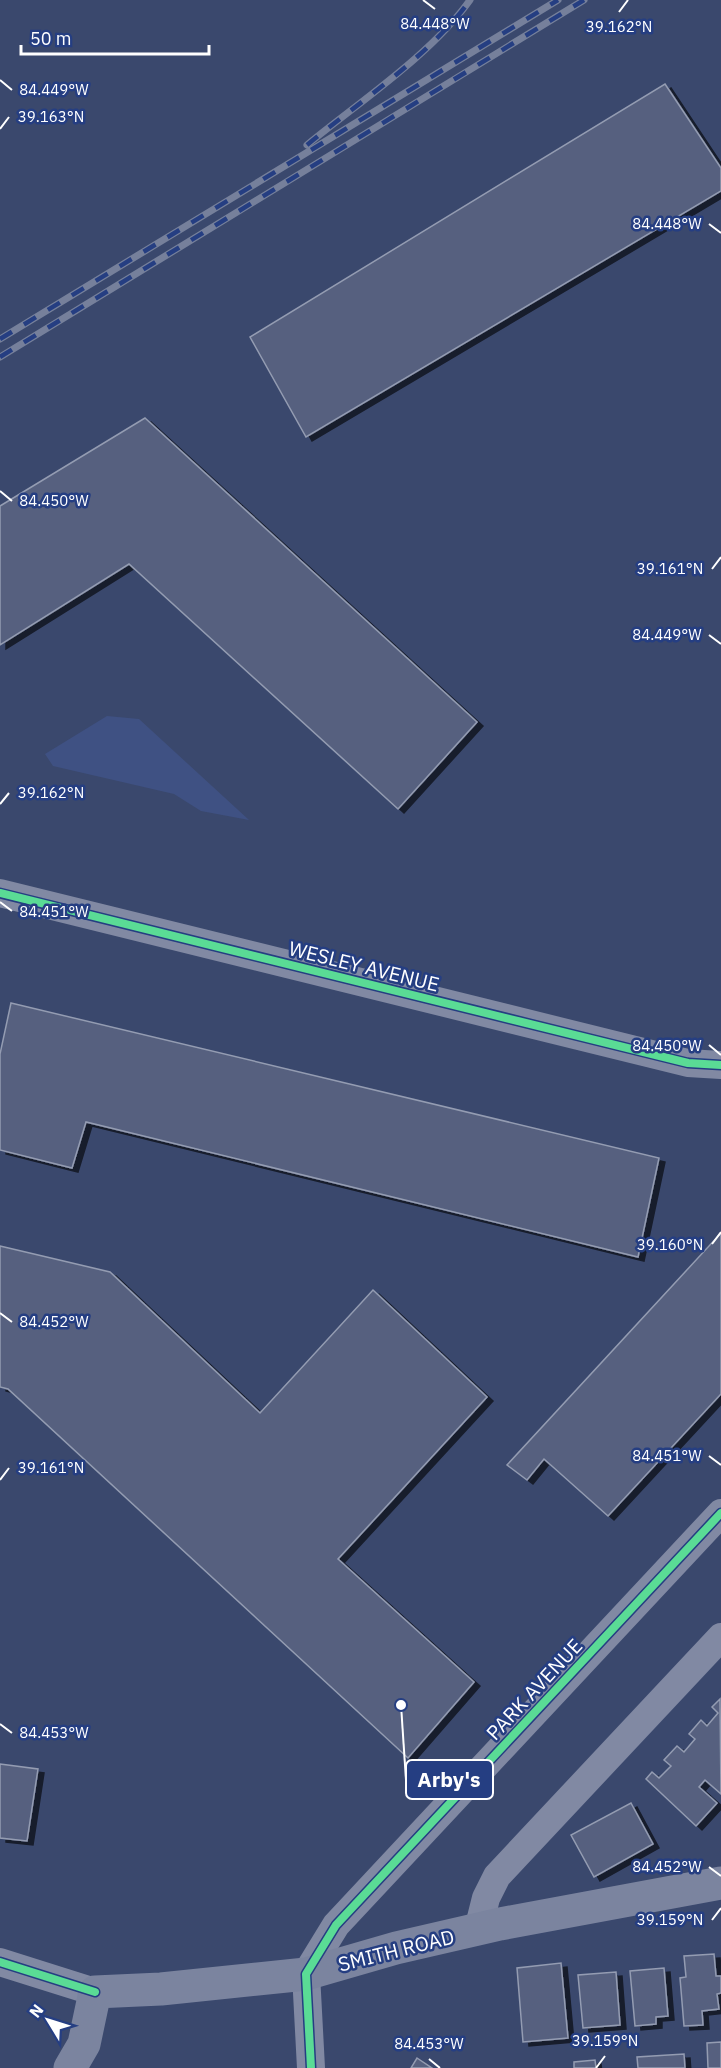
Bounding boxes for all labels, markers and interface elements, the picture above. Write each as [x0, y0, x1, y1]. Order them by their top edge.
text: 84.448°W [400, 14, 470, 33]
text: 39.162°N [586, 17, 652, 36]
scale bar [21, 18, 208, 56]
text: 50 m [30, 27, 72, 50]
text: 84.449°W [19, 80, 89, 99]
text: 39.163°N [18, 107, 84, 126]
text: 84.448°W [632, 214, 702, 233]
text: 84.450°W [19, 491, 89, 510]
text: 39.161°N [637, 559, 703, 578]
text: 84.449°W [632, 625, 702, 644]
text: 39.162°N [18, 783, 84, 802]
text: 84.451°W [19, 902, 89, 921]
street label: WESLEY AVENUE [286, 934, 442, 998]
text: 84.450°W [632, 1036, 702, 1055]
text: 39.160°N [637, 1235, 703, 1254]
text: 84.452°W [19, 1312, 89, 1331]
text: 84.451°W [632, 1446, 702, 1465]
text: 39.161°N [18, 1458, 84, 1477]
street label: PARK AVENUE [480, 1632, 588, 1746]
text: 84.453°W [19, 1723, 89, 1742]
callout: Arby's [406, 1760, 493, 1799]
text: Arby's [417, 1765, 481, 1793]
text: 84.452°W [632, 1857, 702, 1876]
text: 39.159°N [637, 1910, 703, 1929]
street label: SMITH ROAD [335, 1923, 457, 1977]
north arrow [18, 1990, 78, 2050]
text: N [25, 2000, 48, 2021]
text: 39.159°N [572, 2031, 638, 2050]
text: 84.453°W [394, 2034, 464, 2053]

